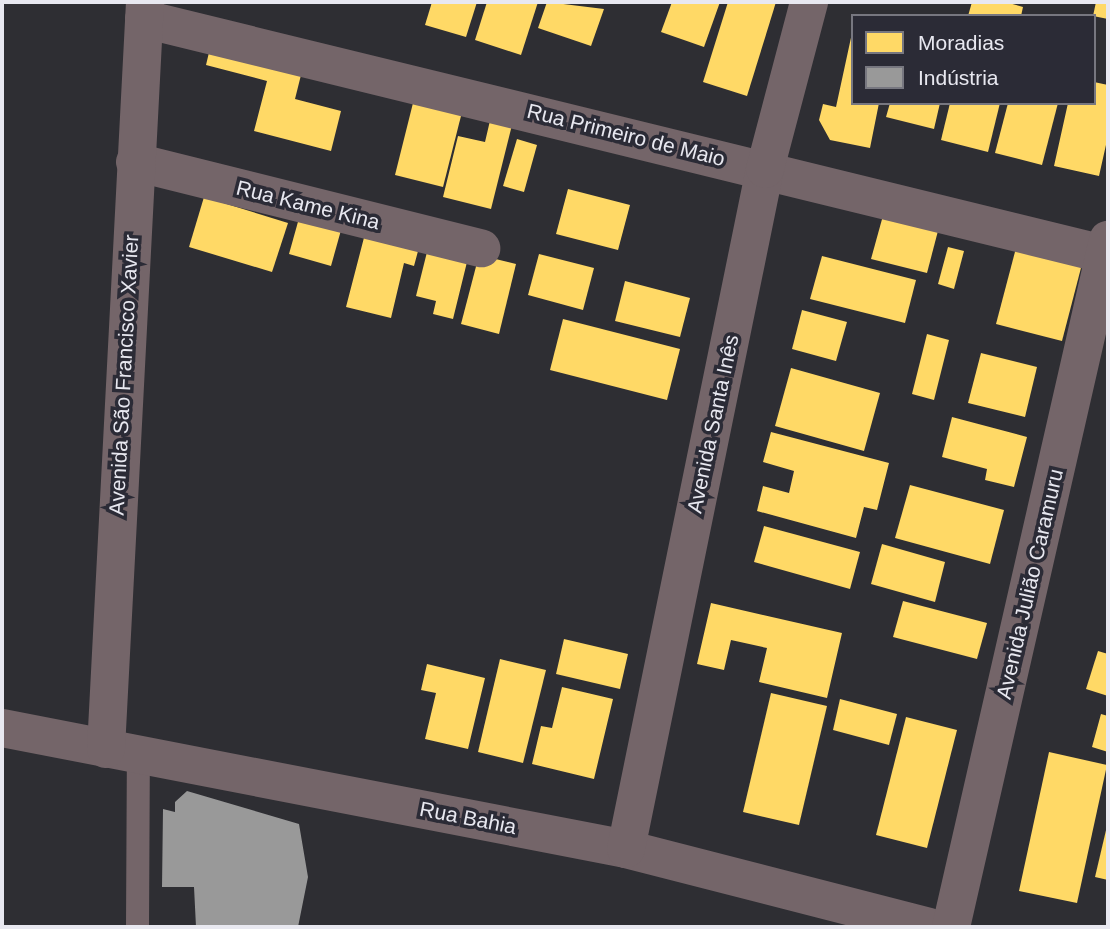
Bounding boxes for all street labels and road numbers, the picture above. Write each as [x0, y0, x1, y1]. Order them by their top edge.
street label: Rua Primeiro de Maio [524, 98, 728, 172]
street label: Rua Kame Kina [234, 175, 382, 235]
street label: Avenida São Francisco Xavier [104, 234, 144, 516]
street label: Avenida Santa Inês [682, 332, 744, 516]
street label: Avenida Julião Caramuru [991, 466, 1069, 702]
street label: Rua Bahia [417, 796, 519, 840]

